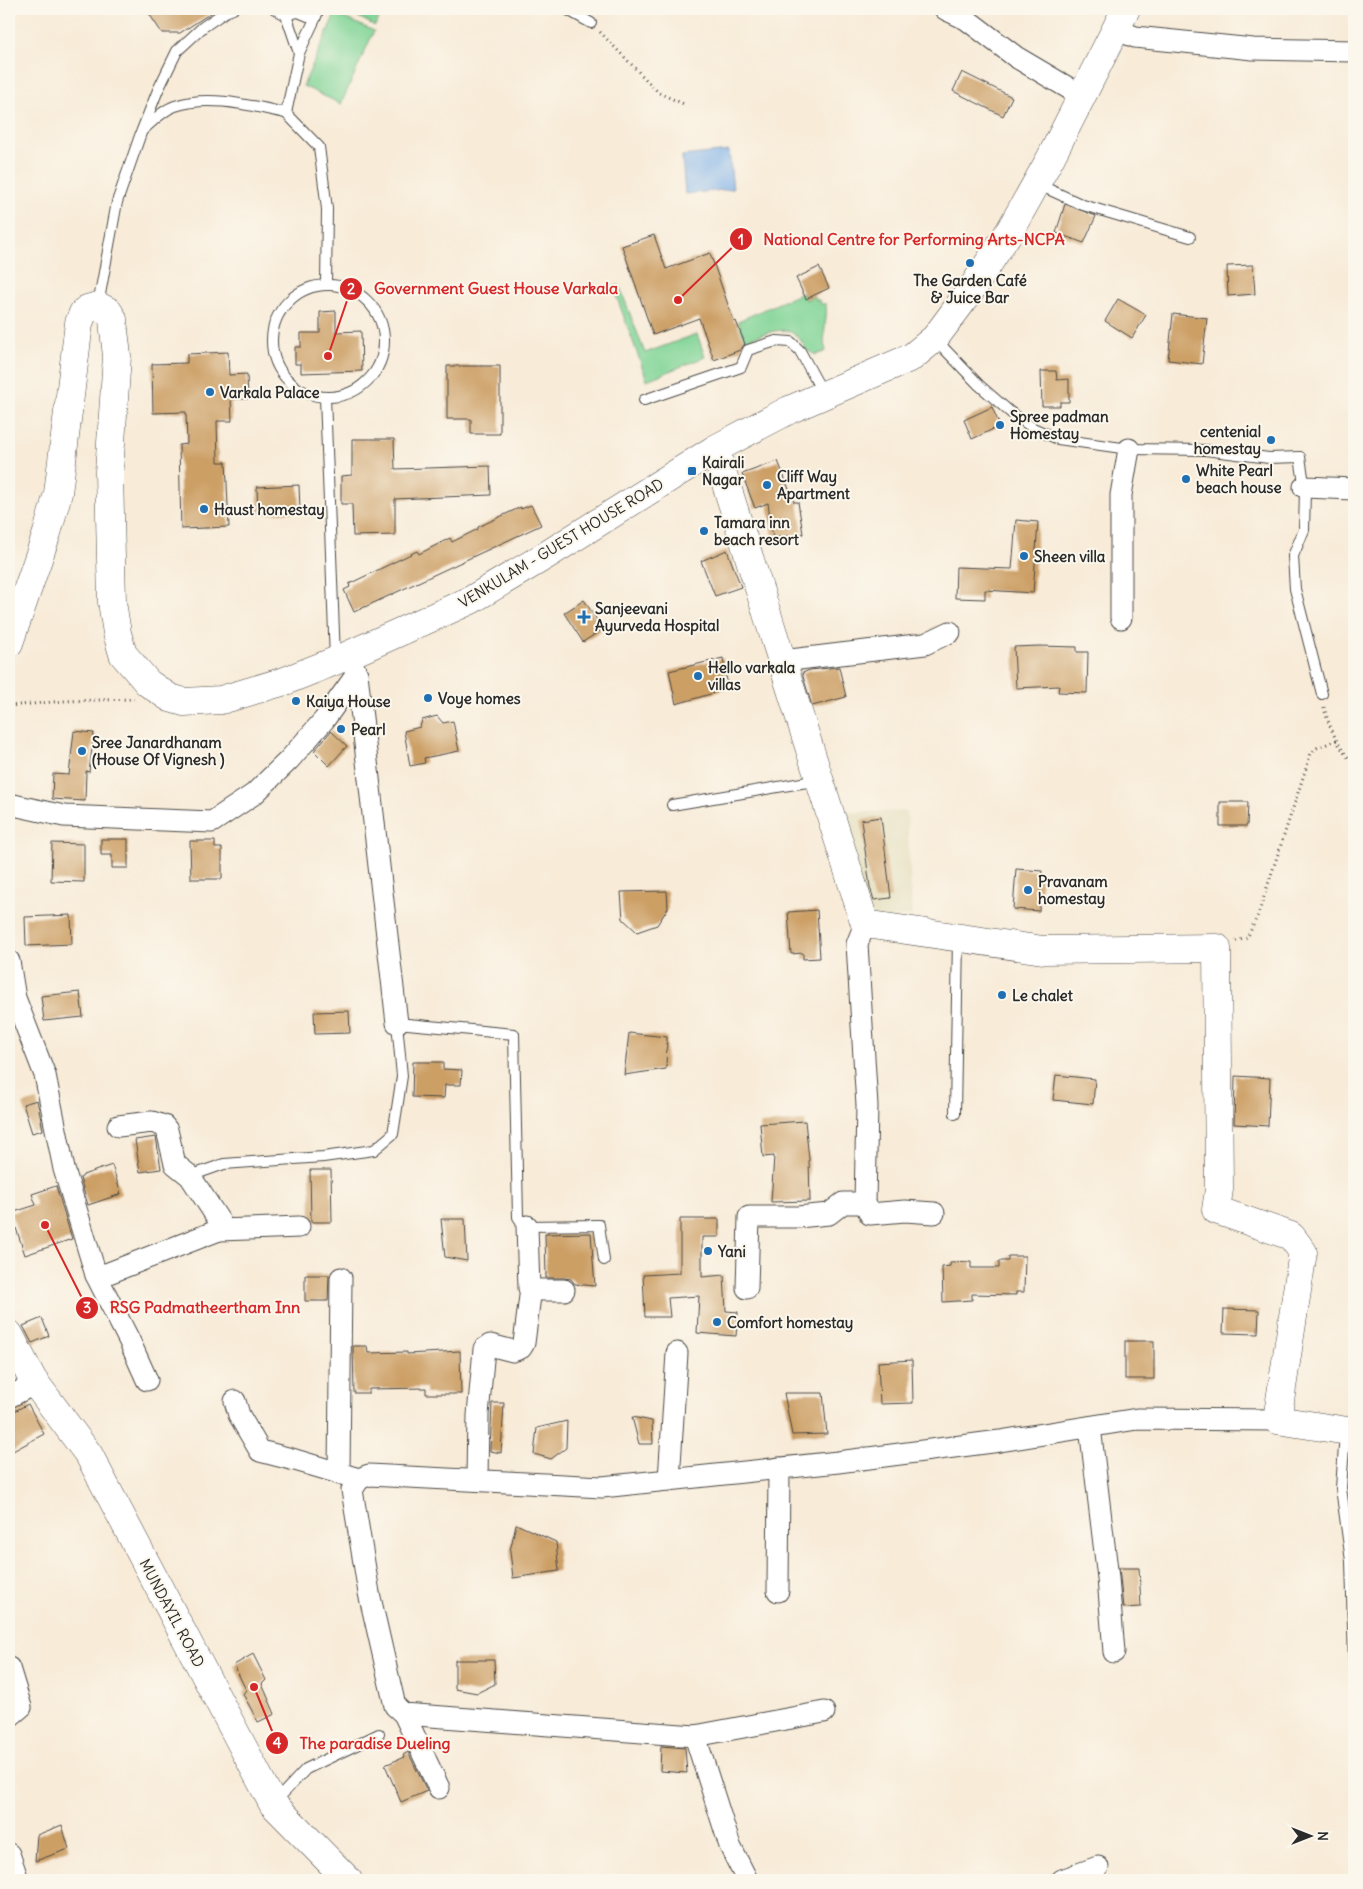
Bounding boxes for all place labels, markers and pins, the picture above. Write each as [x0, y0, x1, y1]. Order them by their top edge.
callout: National Centre for Performing Arts-NCPA [728, 224, 1075, 255]
marker: The Garden Café & Juice Bar [964, 257, 976, 269]
place label: The Garden Café & Juice Bar [913, 271, 1027, 307]
callout: Government Guest House Varkala [339, 273, 628, 304]
place label: Varkala Palace [220, 383, 320, 402]
marker: Varkala Palace [204, 386, 216, 398]
place label: Spree padman Homestay [1010, 407, 1109, 444]
marker: Spree padman Homestay [994, 419, 1006, 431]
place label: centenial homestay [1194, 422, 1261, 459]
marker: centenial homestay [1265, 434, 1277, 446]
place label: Kairali Nagar [702, 453, 745, 490]
place label: White Pearl beach house [1196, 461, 1281, 497]
marker: Kairali Nagar [686, 465, 698, 477]
place label: Cliff Way Apartment [777, 467, 851, 504]
marker: White Pearl beach house [1180, 473, 1192, 485]
marker: Cliff Way Apartment [761, 479, 773, 491]
place label: Haust homestay [214, 500, 325, 520]
marker: Haust homestay [198, 503, 210, 515]
place label: Tamara inn beach resort [714, 513, 800, 549]
marker: Tamara inn beach resort [698, 525, 710, 537]
place label: Sheen villa [1034, 547, 1106, 566]
marker: Sheen villa [1018, 550, 1030, 562]
place label: Sanjeevani Ayurveda Hospital [595, 599, 719, 636]
marker: Sanjeevani Ayurveda Hospital [577, 610, 591, 624]
place label: Hello varkala villas [708, 658, 796, 694]
marker: Hello varkala villas [692, 670, 704, 682]
place label: Voye homes [438, 689, 521, 709]
place label: Kaiya House [306, 692, 391, 712]
marker: Voye homes [422, 692, 434, 704]
marker: Kaiya House [290, 695, 302, 707]
place label: Pearl [351, 720, 386, 739]
marker: Pearl [335, 723, 347, 735]
place label: Sree Janardhanam (House Of Vignesh ) [92, 733, 225, 770]
marker: Sree Janardhanam (House Of Vignesh ) [76, 745, 88, 757]
place label: Pravanam homestay [1038, 872, 1108, 909]
marker: Pravanam homestay [1022, 884, 1034, 896]
place label: Le chalet [1012, 986, 1074, 1005]
marker: Le chalet [996, 989, 1008, 1001]
place label: Yani [717, 1242, 746, 1261]
marker: Yani [702, 1245, 714, 1257]
callout: RSG Padmatheertham Inn [75, 1292, 310, 1323]
place label: Comfort homestay [727, 1313, 853, 1333]
marker: Comfort homestay [711, 1316, 723, 1328]
callout: The paradise Dueling [264, 1727, 460, 1758]

